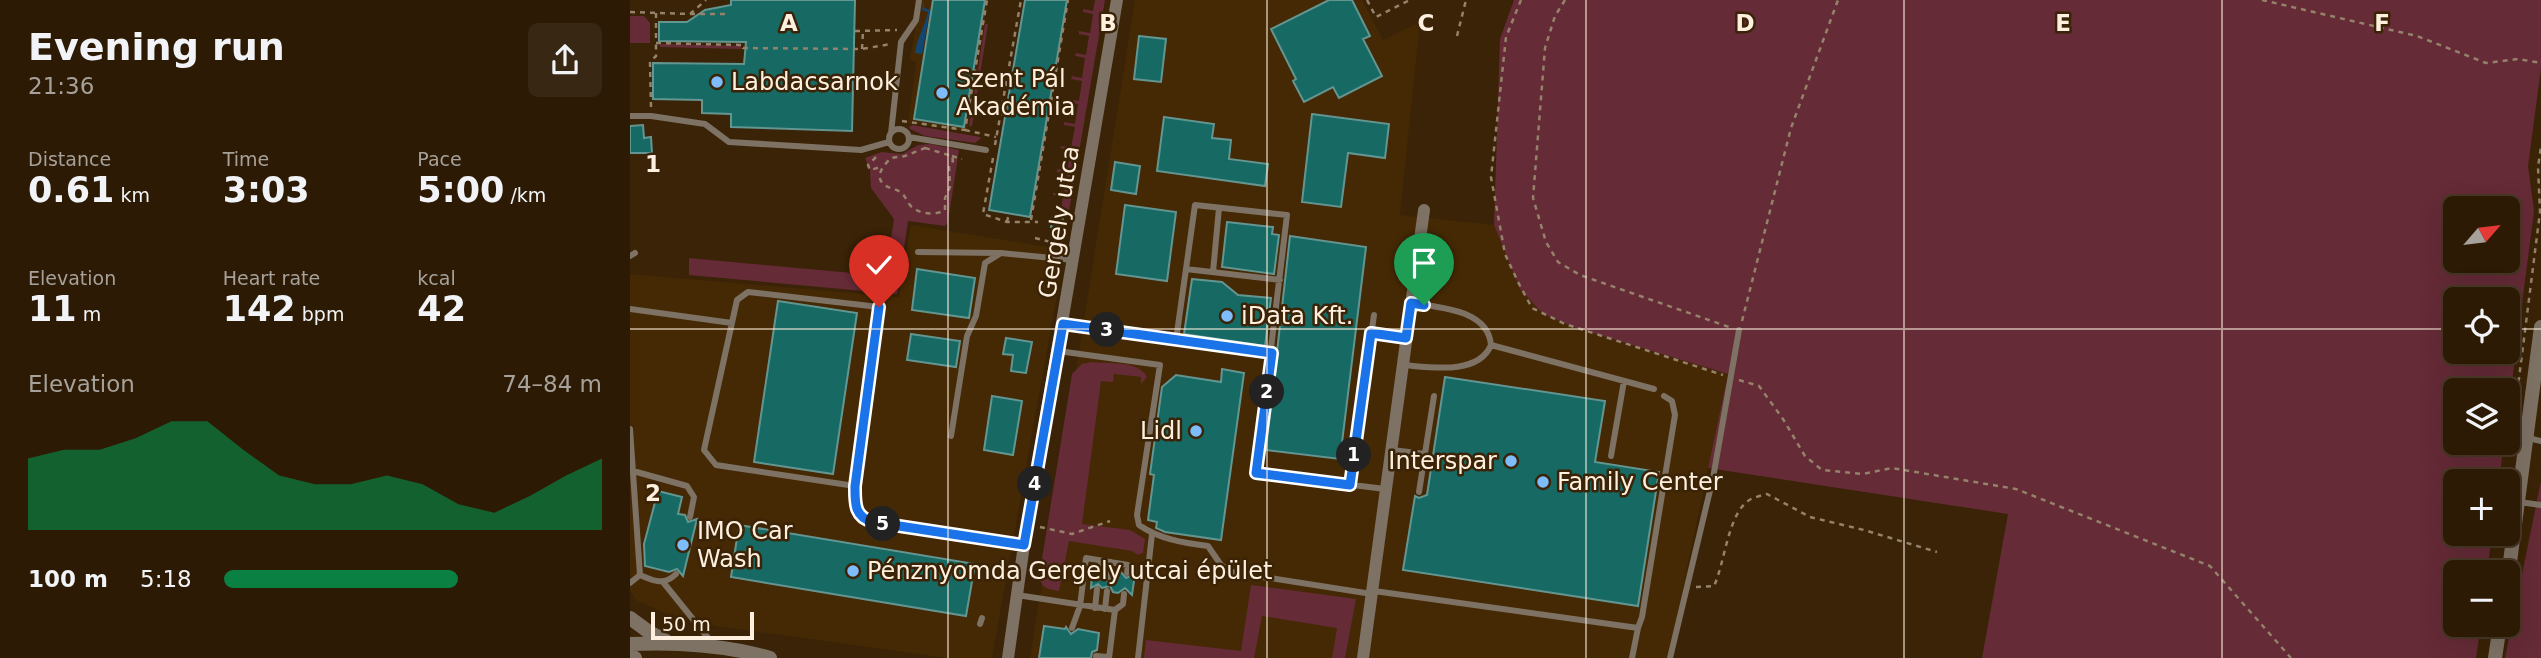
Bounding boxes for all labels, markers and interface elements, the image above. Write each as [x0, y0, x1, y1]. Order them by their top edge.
text: A [780, 10, 798, 36]
text: B [1099, 10, 1117, 36]
text: C [1418, 10, 1434, 36]
text: D [1735, 10, 1755, 36]
text: E [2055, 10, 2071, 36]
text: F [2374, 10, 2390, 36]
button: share [528, 23, 602, 97]
text: Evening run [28, 25, 285, 69]
place label: Szent Pál Akadémia [956, 65, 1075, 121]
place label: Labdacsarnok [731, 68, 898, 96]
text: 21:36 [28, 73, 94, 99]
marker: Labdacsarnok [709, 74, 725, 90]
marker: Szent Pál Akadémia [934, 85, 950, 101]
street label: Gergely utca [1033, 144, 1085, 300]
text: Distance [28, 148, 111, 170]
text: Time [223, 148, 269, 170]
text: Pace [417, 148, 462, 170]
text: 1 [645, 151, 661, 177]
text: 0.61 [28, 170, 114, 210]
text: 3:03 [223, 170, 310, 210]
text: 5:00 [417, 170, 504, 210]
text: km [114, 184, 150, 206]
text: /km [504, 184, 546, 206]
north arrow [2443, 196, 2520, 273]
map controls [2443, 196, 2520, 637]
pin [1394, 233, 1454, 305]
pin [849, 235, 909, 307]
icon: arrive [1405, 244, 1443, 282]
icon: check [860, 246, 898, 284]
text: Elevation [28, 267, 116, 289]
text: Heart rate [223, 267, 320, 289]
text: kcal [417, 267, 456, 289]
button: locate [2443, 287, 2520, 364]
text: 11 [28, 289, 77, 329]
text: 142 [223, 289, 296, 329]
text: 42 [417, 289, 466, 329]
place label: iData Kft. [1241, 302, 1353, 330]
text: m [77, 303, 101, 325]
text: bpm [296, 303, 344, 325]
marker: iData Kft. [1219, 308, 1235, 324]
pin: 3 [1090, 312, 1124, 348]
text: 3 [1100, 318, 1113, 340]
text: Elevation [28, 371, 135, 397]
text: 74–84 m [502, 371, 602, 397]
pin: 2 [1250, 374, 1284, 410]
button: layers [2443, 378, 2520, 455]
text: 2 [1260, 380, 1273, 402]
place label: Lidl [1140, 417, 1182, 445]
marker: Lidl [1188, 423, 1204, 439]
pin: 1 [1336, 438, 1372, 472]
text: 1 [1347, 443, 1360, 465]
place label: Interspar [1388, 447, 1497, 475]
marker: Interspar [1503, 453, 1519, 469]
pin: 4 [1018, 466, 1052, 502]
place label: Family Center [1557, 468, 1723, 496]
button: + [2443, 469, 2520, 546]
text: 4 [1028, 472, 1041, 494]
marker: Family Center [1535, 474, 1551, 490]
text: 2 [645, 480, 661, 506]
pin: 5 [866, 506, 900, 542]
text: 5 [876, 512, 889, 534]
place label: IMO Car Wash [697, 517, 793, 573]
marker: IMO Car Wash [675, 537, 691, 553]
place label: Pénznyomda Gergely utcai épület [867, 557, 1272, 585]
button: − [2443, 560, 2520, 637]
marker: Pénznyomda Gergely utcai épület [845, 563, 861, 579]
text: 100 m [28, 566, 108, 592]
text: 5:18 [140, 566, 192, 592]
scale bar [651, 609, 754, 641]
text: 50 m [662, 613, 711, 635]

